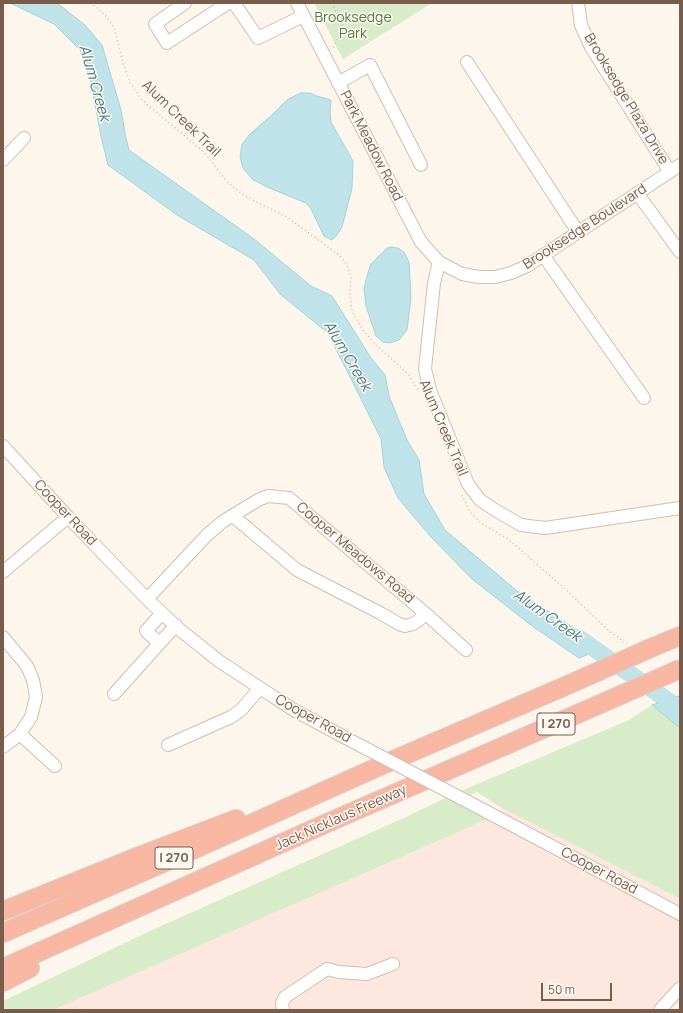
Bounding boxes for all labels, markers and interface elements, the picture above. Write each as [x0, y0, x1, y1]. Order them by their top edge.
park label: Brooksedge Park [314, 10, 392, 42]
street label: Brooksedge Plaza Drive [580, 30, 672, 168]
water label: Alum Creek [75, 43, 113, 123]
street label: Alum Creek Trail [138, 77, 224, 161]
street label: Park Meadow Road [336, 88, 406, 204]
street label: Brooksedge Boulevard [520, 181, 650, 273]
water label: Alum Creek [319, 318, 375, 394]
street label: Alum Creek Trail [415, 377, 471, 479]
street label: Cooper Road [30, 477, 100, 549]
street label: Cooper Meadows Road [293, 499, 417, 607]
water label: Alum Creek [510, 586, 584, 646]
street label: Cooper Road [272, 691, 354, 747]
road number: I 270 [537, 713, 575, 735]
street label: Jack Nicklaus Freeway [273, 781, 409, 855]
street label: Cooper Road [558, 844, 640, 898]
road number: I 270 [155, 847, 193, 869]
scale bar [543, 975, 614, 1001]
text: 50 m [548, 981, 575, 998]

